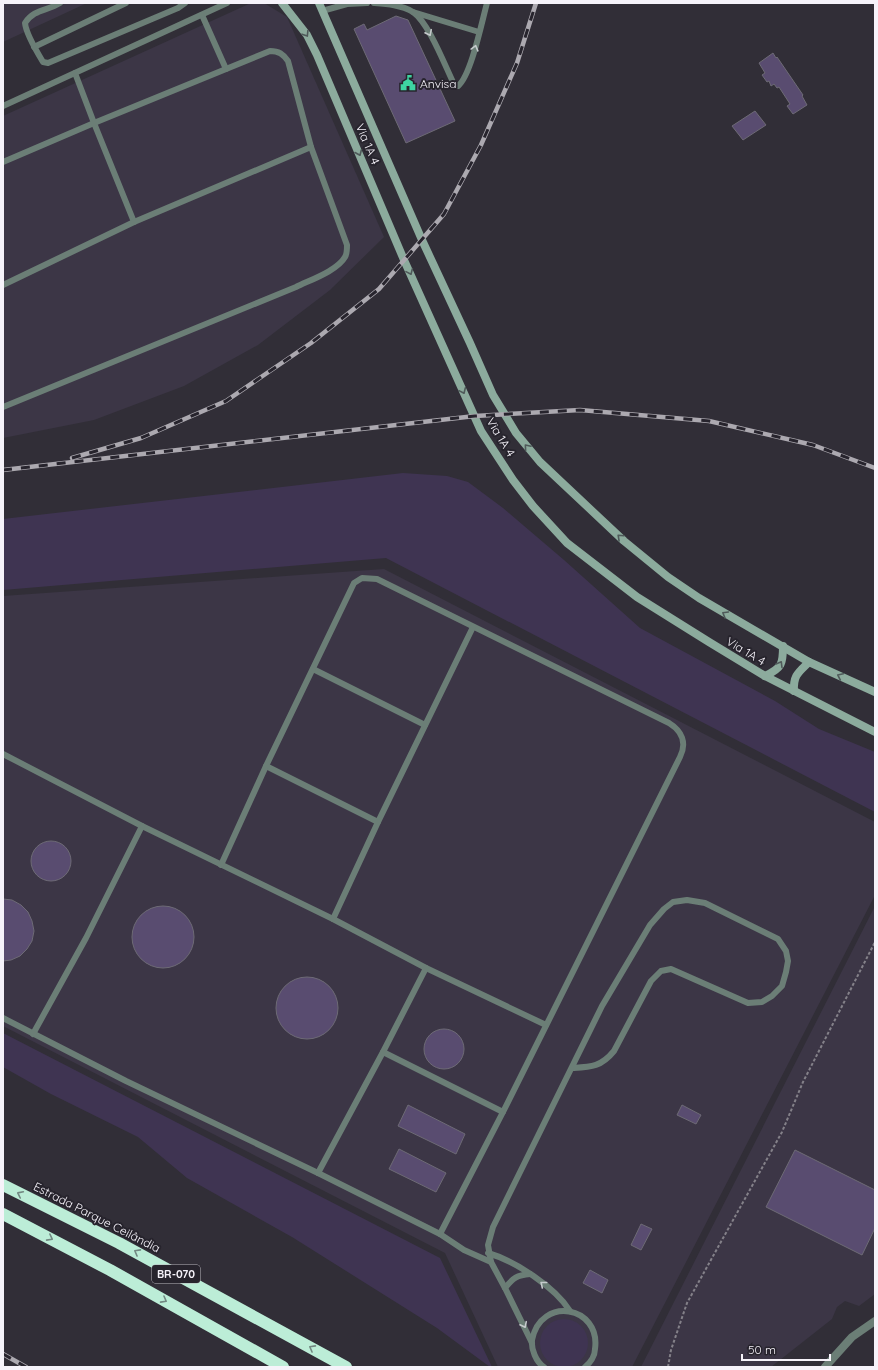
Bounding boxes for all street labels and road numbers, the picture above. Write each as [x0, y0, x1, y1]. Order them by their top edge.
street label: Via 1A 4 [353, 121, 383, 167]
street label: Via 1A 4 [484, 415, 518, 459]
street label: Via 1A 4 [724, 634, 768, 668]
street label: Estrada Parque Ceilândia [31, 1178, 163, 1256]
road number: BR-070 [152, 1265, 200, 1283]

